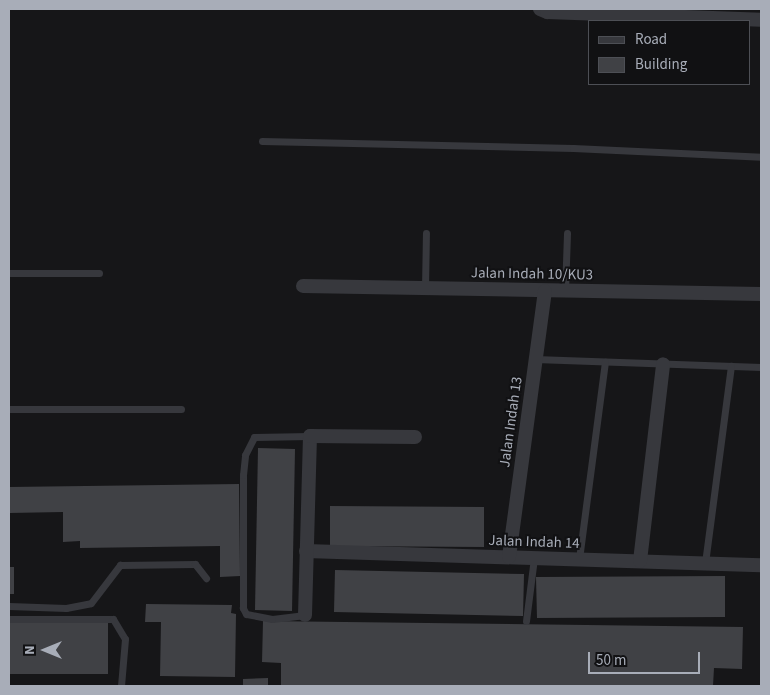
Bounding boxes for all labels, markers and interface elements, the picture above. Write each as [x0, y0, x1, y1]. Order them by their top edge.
legend [588, 20, 750, 85]
text: Road [635, 29, 667, 50]
text: Building [635, 54, 687, 75]
street label: Jalan Indah 10/KU3 [471, 264, 593, 284]
street label: Jalan Indah 13 [496, 375, 526, 469]
street label: Jalan Indah 14 [488, 531, 580, 553]
north arrow [20, 625, 70, 675]
scale bar [590, 642, 702, 674]
text: N [20, 645, 40, 655]
text: 50 m [596, 650, 626, 671]

